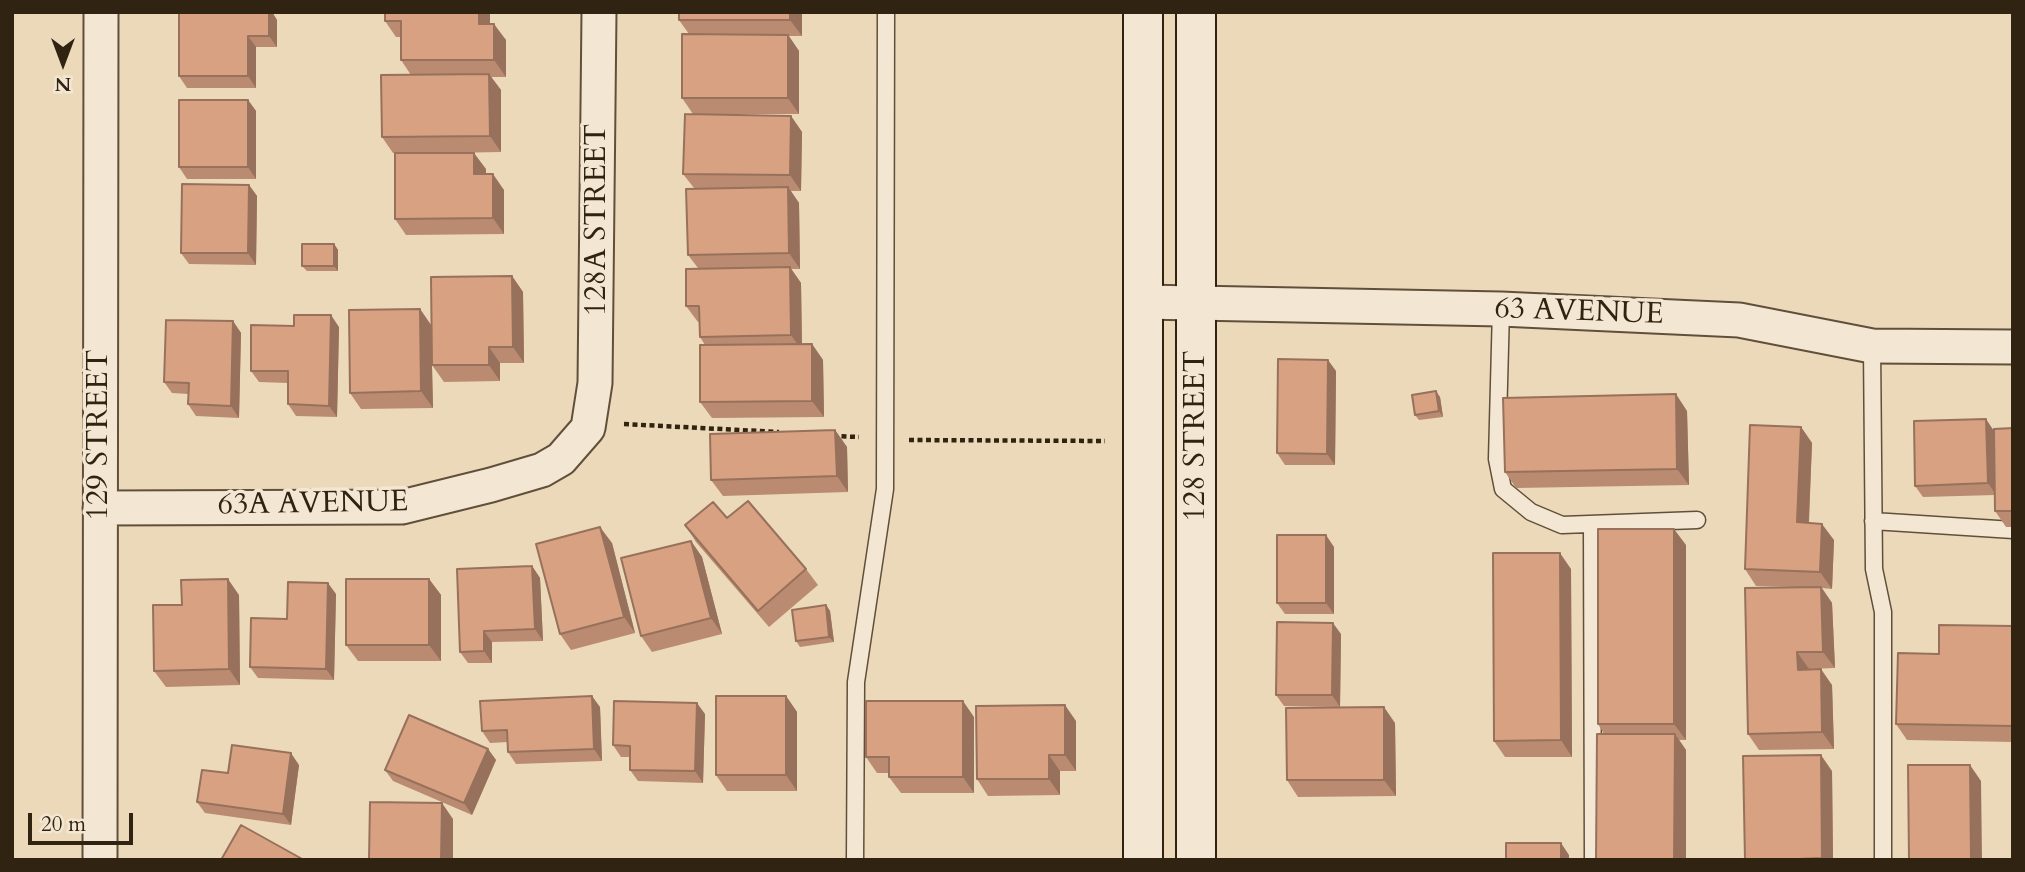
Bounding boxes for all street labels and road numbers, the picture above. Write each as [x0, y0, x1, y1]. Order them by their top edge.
street label: 128A STREET [580, 124, 616, 316]
street label: 63 AVENUE [1494, 292, 1664, 334]
street label: 129 STREET [82, 349, 118, 521]
street label: 128 STREET [1179, 350, 1215, 522]
street label: 63A AVENUE [217, 485, 409, 525]

